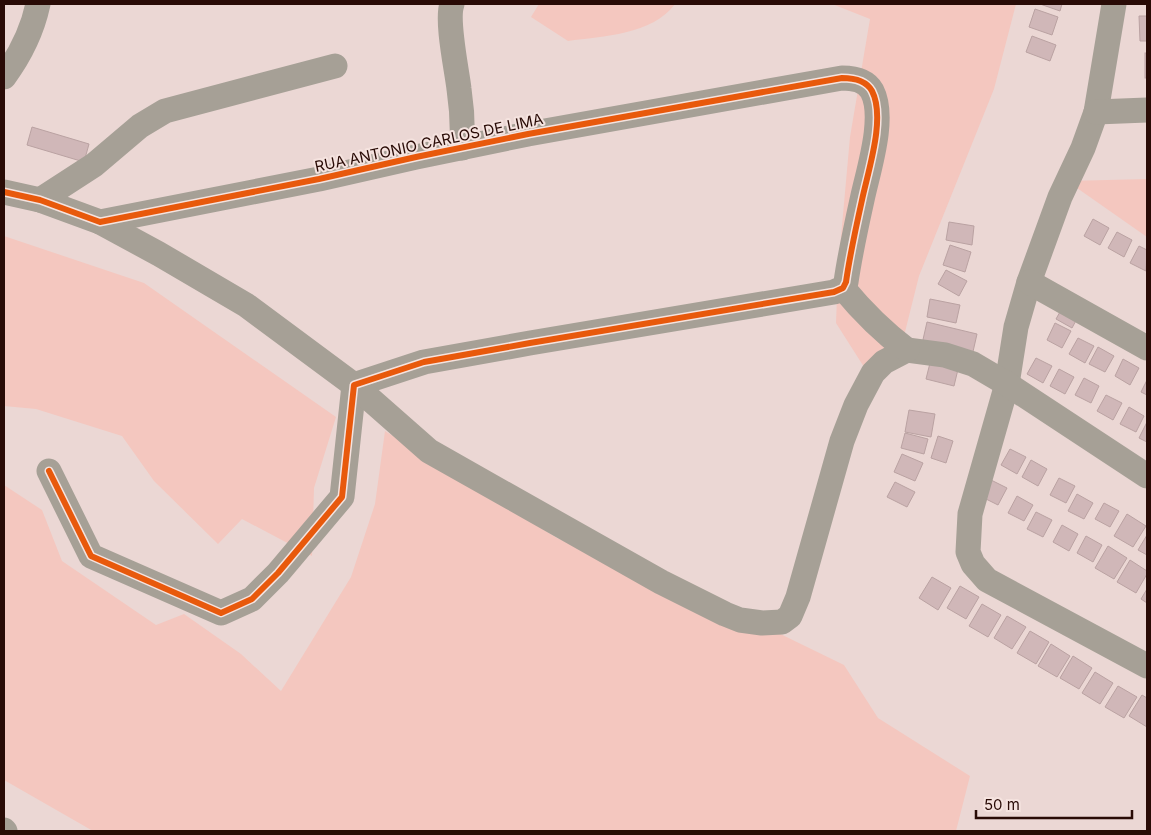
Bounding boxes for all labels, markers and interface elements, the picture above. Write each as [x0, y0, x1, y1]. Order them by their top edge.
street label: RUA ANTONIO CARLOS DE LIMA [313, 109, 545, 176]
scale bar [976, 788, 1132, 820]
text: 50 m [984, 795, 1020, 814]

